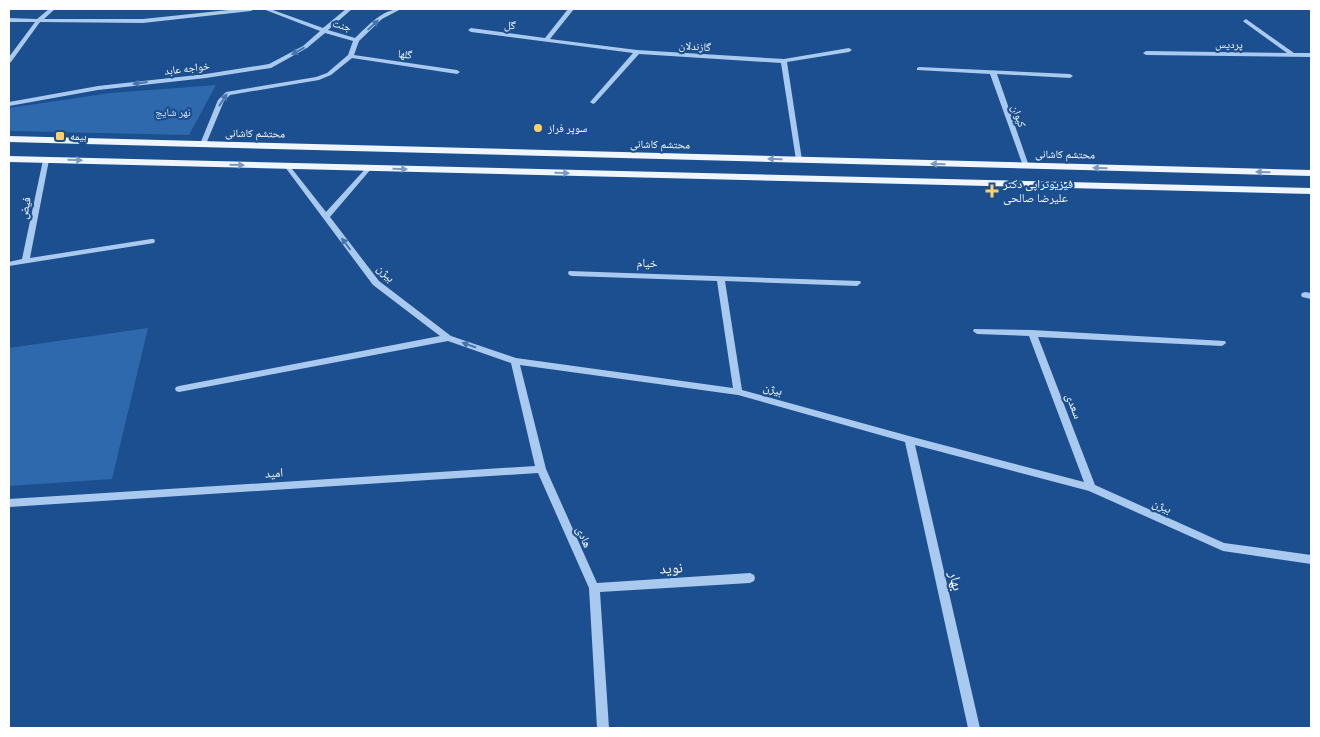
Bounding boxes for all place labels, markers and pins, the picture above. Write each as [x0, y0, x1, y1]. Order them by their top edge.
marker: سوپر فراز [532, 122, 544, 134]
place label: سوپر فراز [547, 122, 587, 136]
marker: بیمه [54, 130, 66, 142]
place label: بیمه [70, 130, 87, 144]
place label: فیزیوتراپی دکتر علیرضا صالحی [1002, 177, 1073, 207]
marker: فیزیوتراپی دکتر علیرضا صالحی [985, 184, 999, 198]

